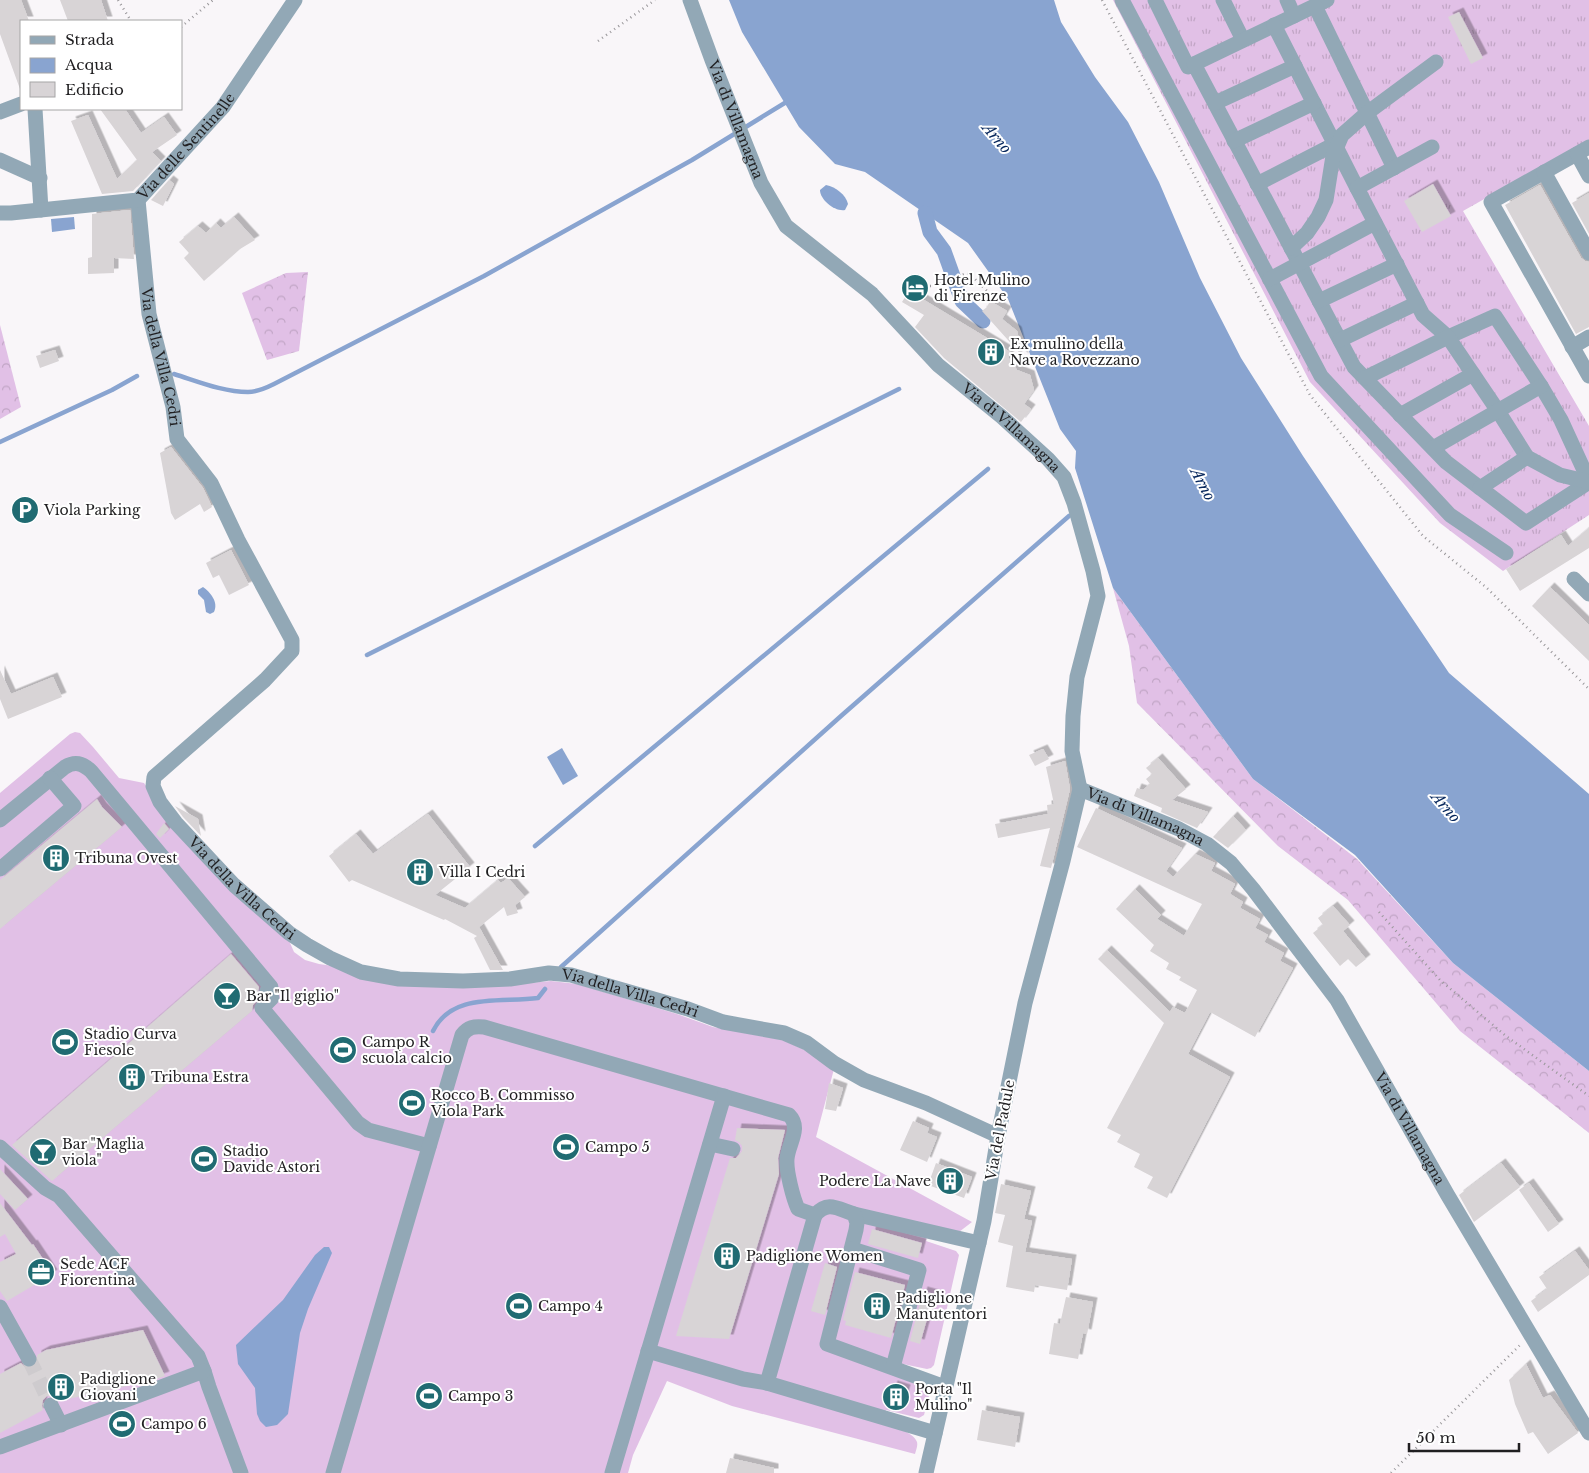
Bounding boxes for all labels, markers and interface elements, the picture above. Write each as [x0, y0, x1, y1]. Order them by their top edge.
legend [20, 20, 182, 110]
text: Strada [65, 30, 115, 49]
text: Acqua [64, 55, 113, 74]
street label: Via di Villamagna [704, 57, 768, 182]
text: Edificio [65, 80, 124, 99]
street label: Via delle Sentinelle [133, 89, 239, 204]
water label: Arno [977, 117, 1016, 158]
place label: Hotel Mulino di Firenze [934, 271, 1030, 305]
hotel icon: Hotel Mulino di Firenze [900, 273, 930, 303]
street label: Via della Villa Cedri [137, 286, 184, 427]
place label: Ex mulino della Nave a Rovezzano [1010, 335, 1140, 369]
building icon: Ex mulino della Nave a Rovezzano [976, 337, 1006, 367]
street label: Via di Villamagna [957, 378, 1065, 476]
water label: Arno [1185, 462, 1220, 504]
parking icon: Viola Parking [10, 495, 40, 525]
place label: Viola Parking [43, 501, 141, 519]
street label: Via di Villamagna [1083, 783, 1208, 850]
water label: Arno [1426, 786, 1465, 827]
street label: Via della Villa Cedri [184, 832, 299, 944]
building icon: Tribuna Ovest [41, 843, 71, 873]
place label: Tribuna Ovest [75, 849, 178, 867]
building icon: Villa I Cedri [405, 857, 435, 887]
place label: Villa I Cedri [438, 863, 526, 881]
street label: Via della Villa Cedri [560, 965, 701, 1021]
bar icon: Bar "Il giglio" [212, 981, 242, 1011]
place label: Bar "Il giglio" [246, 987, 339, 1005]
place label: Stadio Curva Fiesole [84, 1025, 177, 1059]
sports icon: Stadio Curva Fiesole [50, 1027, 80, 1057]
place label: Campo R scuola calcio [362, 1033, 452, 1067]
sports icon: Campo R scuola calcio [328, 1035, 358, 1065]
building icon: Tribuna Estra [117, 1062, 147, 1092]
place label: Tribuna Estra [151, 1068, 249, 1086]
street label: Via di Villamagna [1370, 1068, 1449, 1188]
street label: Via del Padule [981, 1078, 1019, 1183]
place label: Rocco B. Commisso Viola Park [430, 1086, 575, 1120]
sports icon: Rocco B. Commisso Viola Park [397, 1088, 427, 1118]
sports icon: Campo 5 [551, 1132, 581, 1162]
place label: Bar "Maglia viola" [62, 1135, 144, 1169]
bar icon: Bar "Maglia viola" [28, 1137, 58, 1167]
place label: Campo 5 [585, 1138, 650, 1156]
place label: Stadio Davide Astori [223, 1142, 320, 1176]
sports icon: Stadio Davide Astori [189, 1144, 219, 1174]
building icon: Podere La Nave [935, 1166, 965, 1196]
place label: Podere La Nave [819, 1172, 931, 1190]
building icon: Padiglione Women [712, 1241, 742, 1271]
place label: Padiglione Women [746, 1247, 883, 1265]
place label: Sede ACF Fiorentina [60, 1255, 135, 1289]
office icon: Sede ACF Fiorentina [26, 1257, 56, 1287]
place label: Padiglione Manutentori [896, 1289, 987, 1323]
sports icon: Campo 4 [504, 1291, 534, 1321]
building icon: Padiglione Manutentori [862, 1291, 892, 1321]
place label: Campo 4 [538, 1297, 603, 1315]
place label: Padiglione Giovani [80, 1370, 156, 1404]
building icon: Padiglione Giovani [46, 1372, 76, 1402]
place label: Porta "Il Mulino" [915, 1380, 973, 1414]
sports icon: Campo 3 [414, 1381, 444, 1411]
building icon: Porta "Il Mulino" [881, 1382, 911, 1412]
place label: Campo 3 [448, 1387, 513, 1405]
sports icon: Campo 6 [107, 1409, 137, 1439]
place label: Campo 6 [141, 1415, 207, 1433]
scale bar [1409, 1420, 1519, 1452]
text: 50 m [1416, 1428, 1456, 1447]

